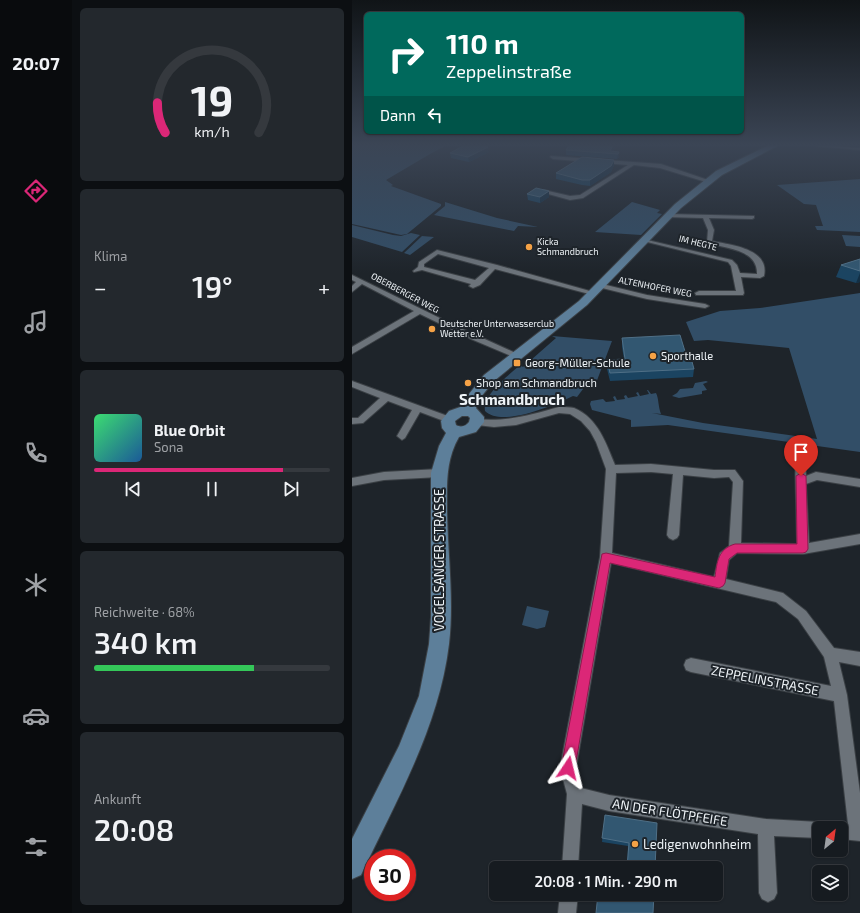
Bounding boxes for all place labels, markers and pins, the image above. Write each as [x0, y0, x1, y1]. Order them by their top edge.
place label: Kicka Schmandbruch [537, 236, 598, 257]
marker: Kicka Schmandbruch [524, 242, 534, 252]
place label: Deutscher Unterwasserclub Wetter e.V. [440, 318, 554, 339]
marker: Deutscher Unterwasserclub Wetter e.V. [427, 324, 437, 334]
place label: Sporthalle [661, 349, 713, 362]
marker: Sporthalle [648, 351, 658, 361]
place label: Georg-Müller-Schule [525, 356, 630, 369]
marker: Georg-Müller-Schule [512, 358, 522, 368]
place label: Shop am Schmandbruch [476, 376, 597, 389]
marker: Shop am Schmandbruch [463, 378, 473, 388]
pin [784, 435, 818, 476]
place label: Ledigenwohnheim [643, 836, 751, 852]
marker: Ledigenwohnheim [630, 839, 640, 849]

